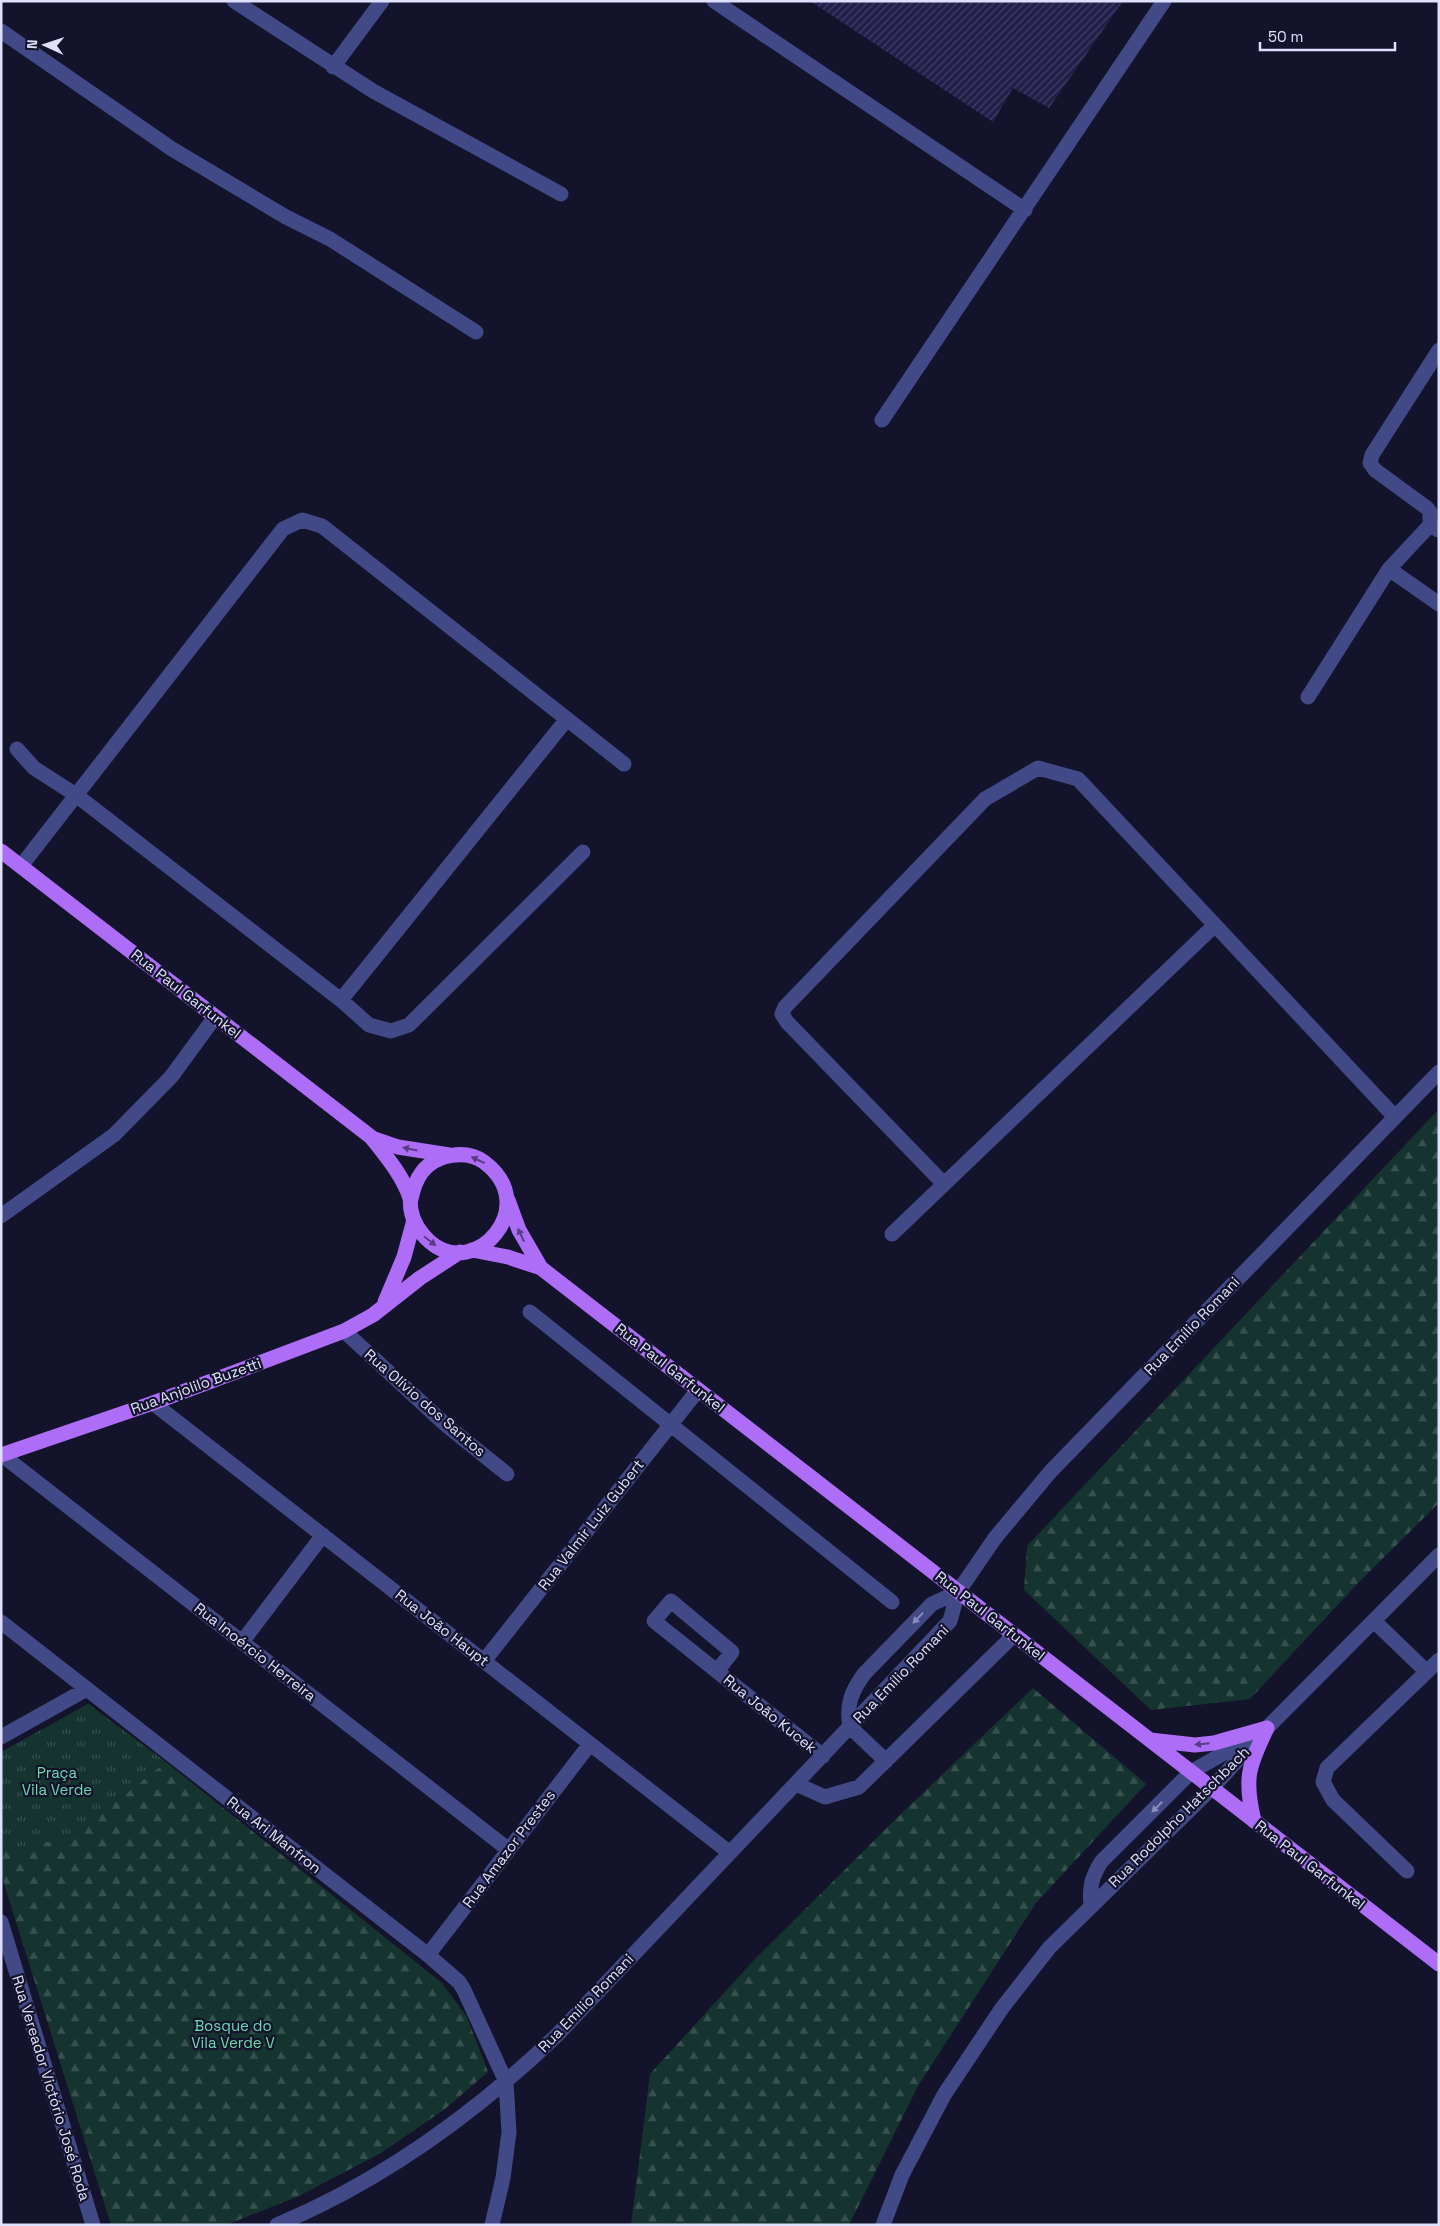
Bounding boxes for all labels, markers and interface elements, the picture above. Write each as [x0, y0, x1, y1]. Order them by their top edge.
north arrow [20, 20, 70, 70]
scale bar [1260, 20, 1395, 52]
text: 50 m [1268, 27, 1303, 46]
text: N [23, 39, 41, 49]
street label: Rua Paul Garfunkel [127, 945, 245, 1043]
one-way arrow [402, 1145, 418, 1153]
one-way arrow [471, 1156, 485, 1164]
one-way arrow [517, 1227, 525, 1242]
one-way arrow [423, 1236, 437, 1246]
street label: Rua Emílio Romani [1140, 1272, 1244, 1379]
street label: Rua Paul Garfunkel [611, 1319, 729, 1417]
street label: Rua Olívio dos Santos [361, 1345, 490, 1461]
street label: Rua Anjolilo Buzetti [128, 1353, 264, 1418]
street label: Rua Valmir Luiz Gubert [534, 1455, 648, 1594]
street label: Rua Paul Garfunkel [931, 1567, 1049, 1665]
street label: Rua João Haupt [391, 1585, 493, 1670]
street label: Rua Inoércio Herreira [190, 1598, 320, 1705]
one-way arrow [912, 1611, 924, 1623]
street label: Rua Emílio Romani [849, 1620, 953, 1727]
street label: Rua João Kucek [720, 1670, 821, 1757]
one-way arrow [1194, 1740, 1210, 1748]
street label: Rua Rodolpho Hatschbach [1104, 1742, 1253, 1891]
park label: Praça Vila Verde [22, 1763, 92, 1799]
street label: Rua Amazor Prestes [458, 1786, 559, 1911]
street label: Rua Ari Manfron [223, 1792, 325, 1877]
one-way arrow [1151, 1801, 1163, 1813]
street label: Rua Paul Garfunkel [1251, 1816, 1369, 1914]
street label: Rua Emílio Romani [534, 1949, 638, 2056]
street label: Rua Vereador Victório José Roda [8, 1973, 95, 2203]
park label: Bosque do Vila Verde V [191, 2016, 275, 2052]

